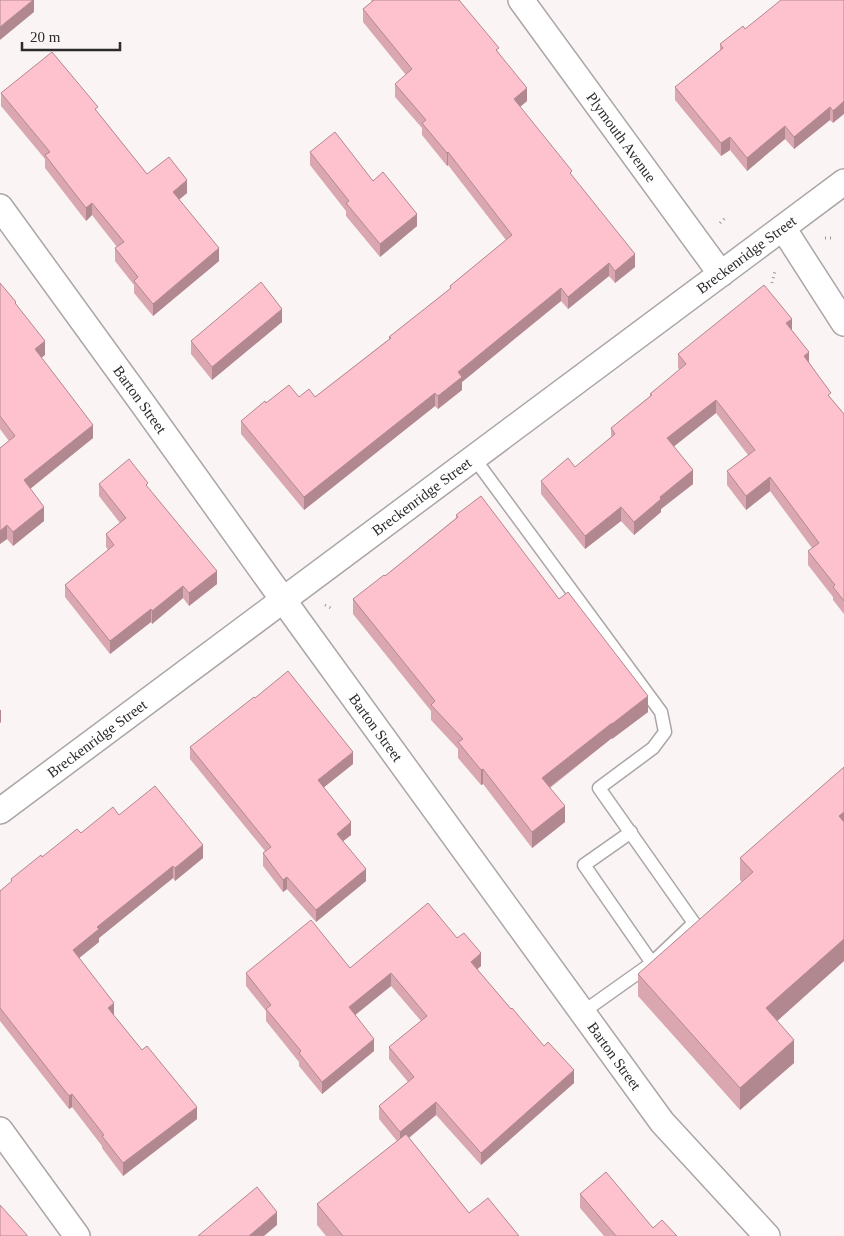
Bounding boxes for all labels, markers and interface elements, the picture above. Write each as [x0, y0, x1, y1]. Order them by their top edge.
scale bar [22, 20, 120, 52]
text: 20 m [30, 29, 61, 45]
street label: Plymouth Avenue [583, 89, 659, 185]
street label: Breckenridge Street [694, 212, 800, 297]
street label: Barton Street [110, 363, 170, 437]
street label: Breckenridge Street [369, 454, 475, 539]
street label: Barton Street [346, 691, 406, 765]
street label: Breckenridge Street [44, 696, 150, 781]
street label: Barton Street [584, 1019, 645, 1094]

